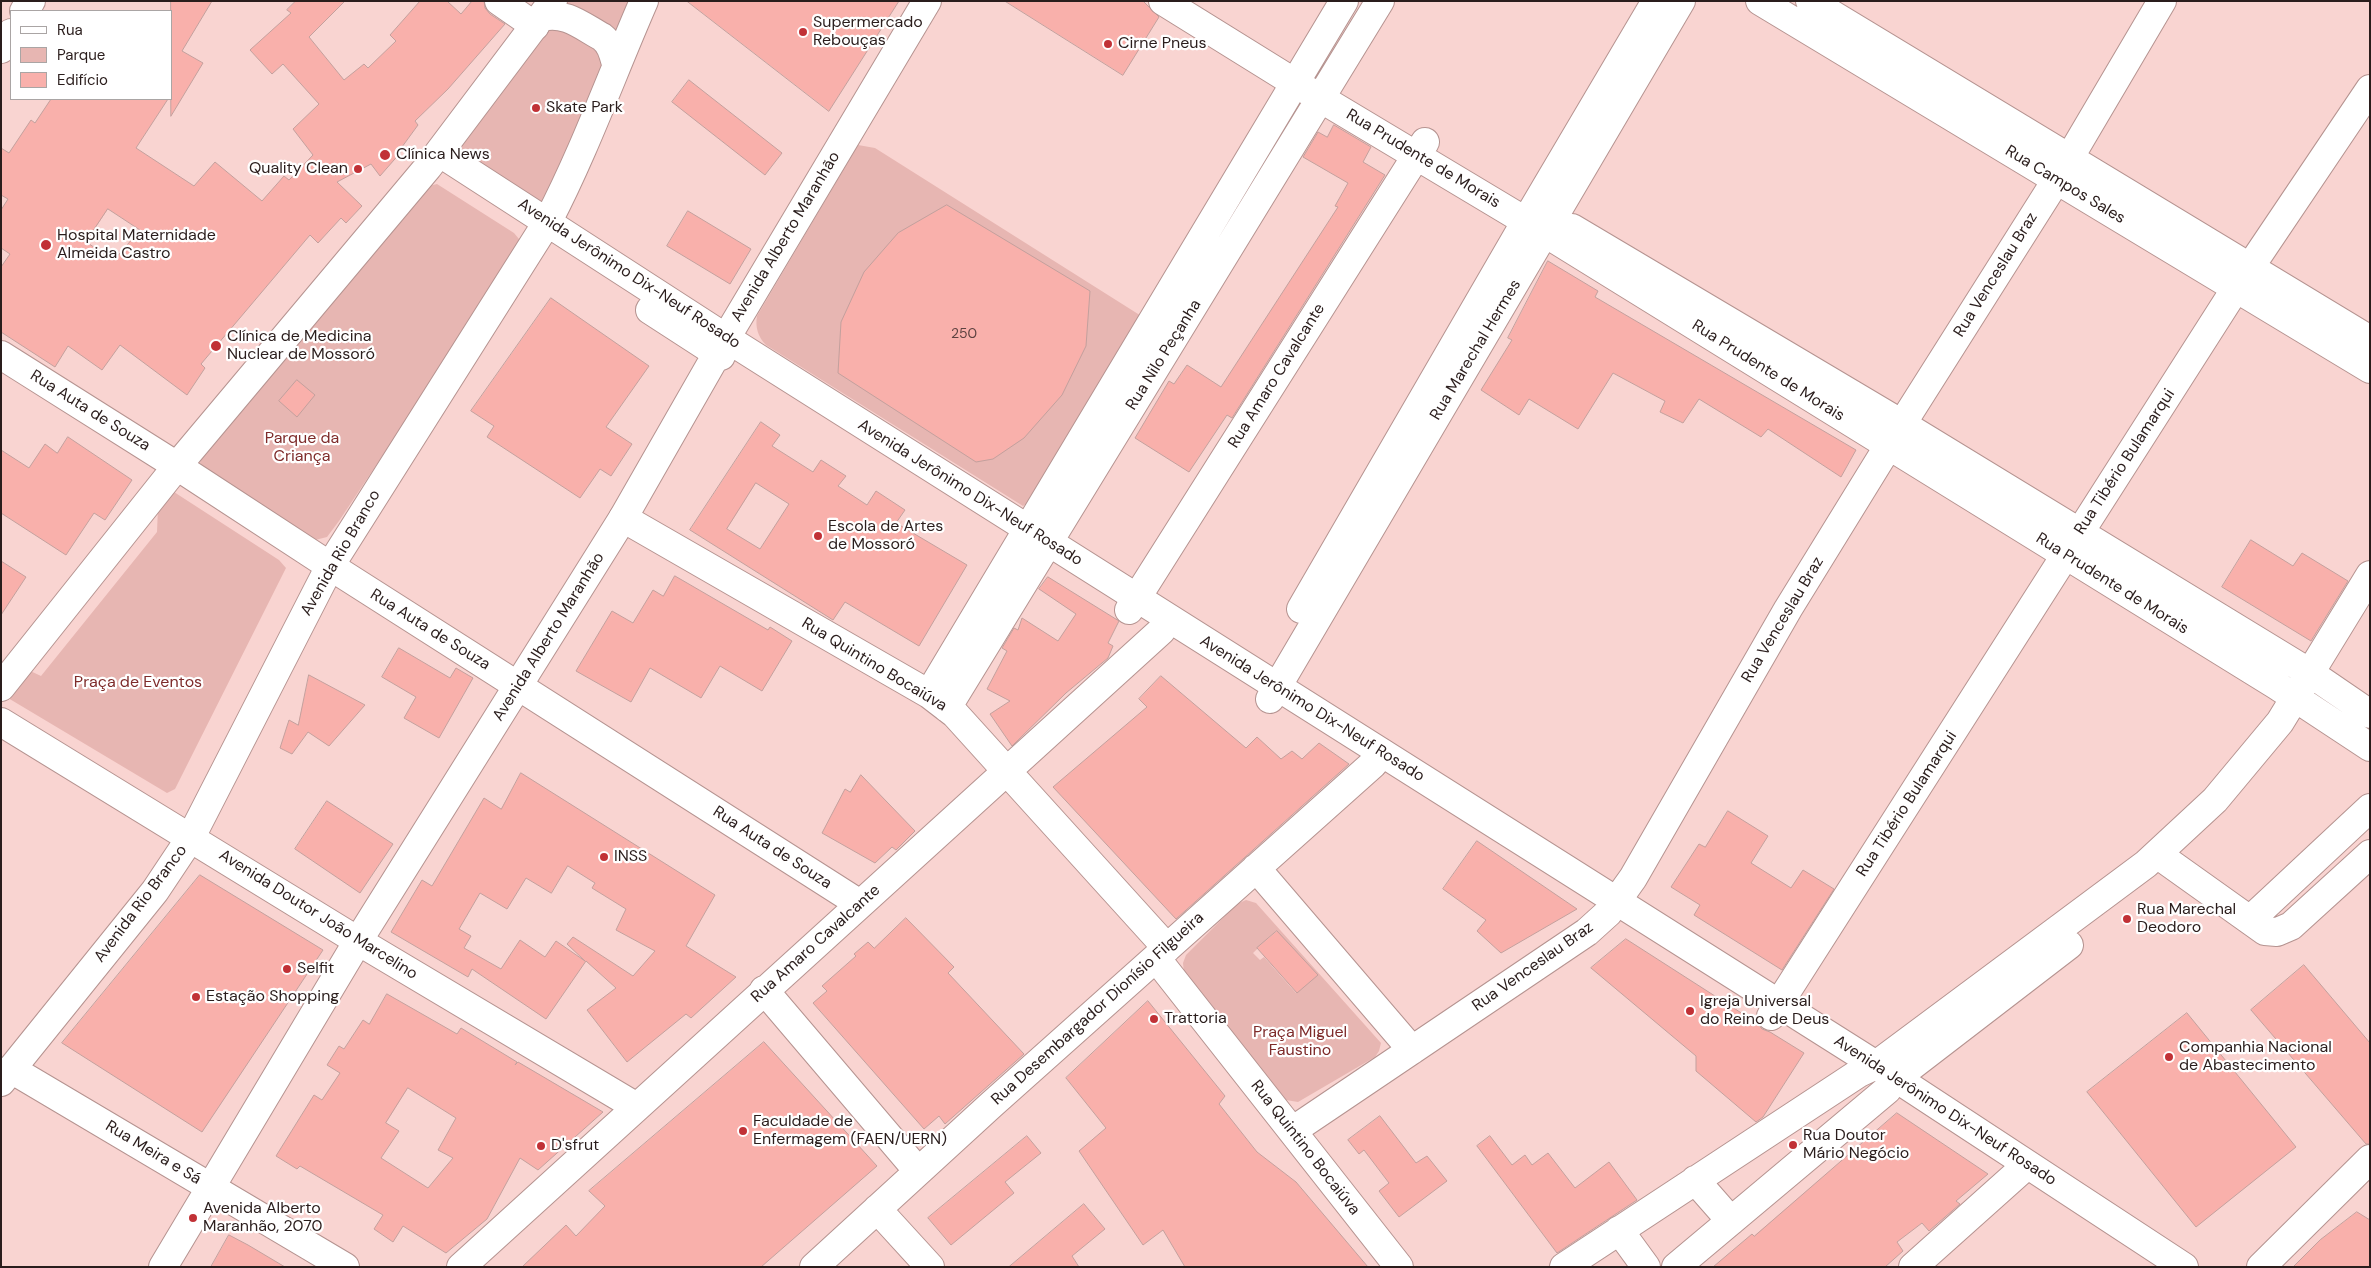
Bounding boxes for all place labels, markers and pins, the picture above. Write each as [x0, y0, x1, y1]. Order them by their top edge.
place label: Supermercado Rebouças [813, 13, 923, 51]
marker: Supermercado Rebouças [797, 26, 809, 38]
place label: Cirne Pneus [1118, 34, 1207, 54]
marker: Cirne Pneus [1102, 38, 1114, 50]
place label: Skate Park [546, 98, 623, 118]
marker: Skate Park [530, 102, 542, 114]
place label: Clínica News [396, 145, 490, 165]
marker: Clínica News [378, 148, 392, 162]
place label: Quality Clean [249, 159, 348, 179]
marker: Quality Clean [352, 163, 364, 175]
place label: Hospital Maternidade Almeida Castro [57, 226, 216, 264]
marker: Hospital Maternidade Almeida Castro [39, 238, 53, 252]
place label: Clínica de Medicina Nuclear de Mossoró [227, 327, 375, 365]
marker: Clínica de Medicina Nuclear de Mossoró [209, 339, 223, 353]
place label: Escola de Artes de Mossoró [828, 517, 943, 555]
marker: Escola de Artes de Mossoró [812, 530, 824, 542]
place label: INSS [614, 847, 647, 867]
marker: INSS [598, 851, 610, 863]
place label: Rua Marechal Deodoro [2137, 900, 2236, 938]
marker: Rua Marechal Deodoro [2121, 913, 2133, 925]
place label: Selfit [297, 959, 334, 979]
marker: Selfit [281, 963, 293, 975]
place label: Estação Shopping [206, 987, 339, 1007]
marker: Estação Shopping [190, 991, 202, 1003]
place label: Igreja Universal do Reino de Deus [1700, 992, 1829, 1030]
marker: Igreja Universal do Reino de Deus [1684, 1005, 1696, 1017]
place label: Trattoria [1164, 1009, 1227, 1029]
marker: Trattoria [1148, 1013, 1160, 1025]
place label: Companhia Nacional de Abastecimento [2179, 1038, 2332, 1076]
marker: Companhia Nacional de Abastecimento [2163, 1051, 2175, 1063]
place label: Faculdade de Enfermagem (FAEN/UERN) [753, 1112, 947, 1150]
marker: Faculdade de Enfermagem (FAEN/UERN) [737, 1125, 749, 1137]
place label: Rua Doutor Mário Negócio [1803, 1126, 1909, 1164]
place label: D'sfrut [551, 1136, 599, 1156]
marker: Rua Doutor Mário Negócio [1787, 1139, 1799, 1151]
marker: D'sfrut [535, 1140, 547, 1152]
place label: Avenida Alberto Maranhão, 2070 [203, 1199, 323, 1237]
marker: Avenida Alberto Maranhão, 2070 [187, 1212, 199, 1224]

